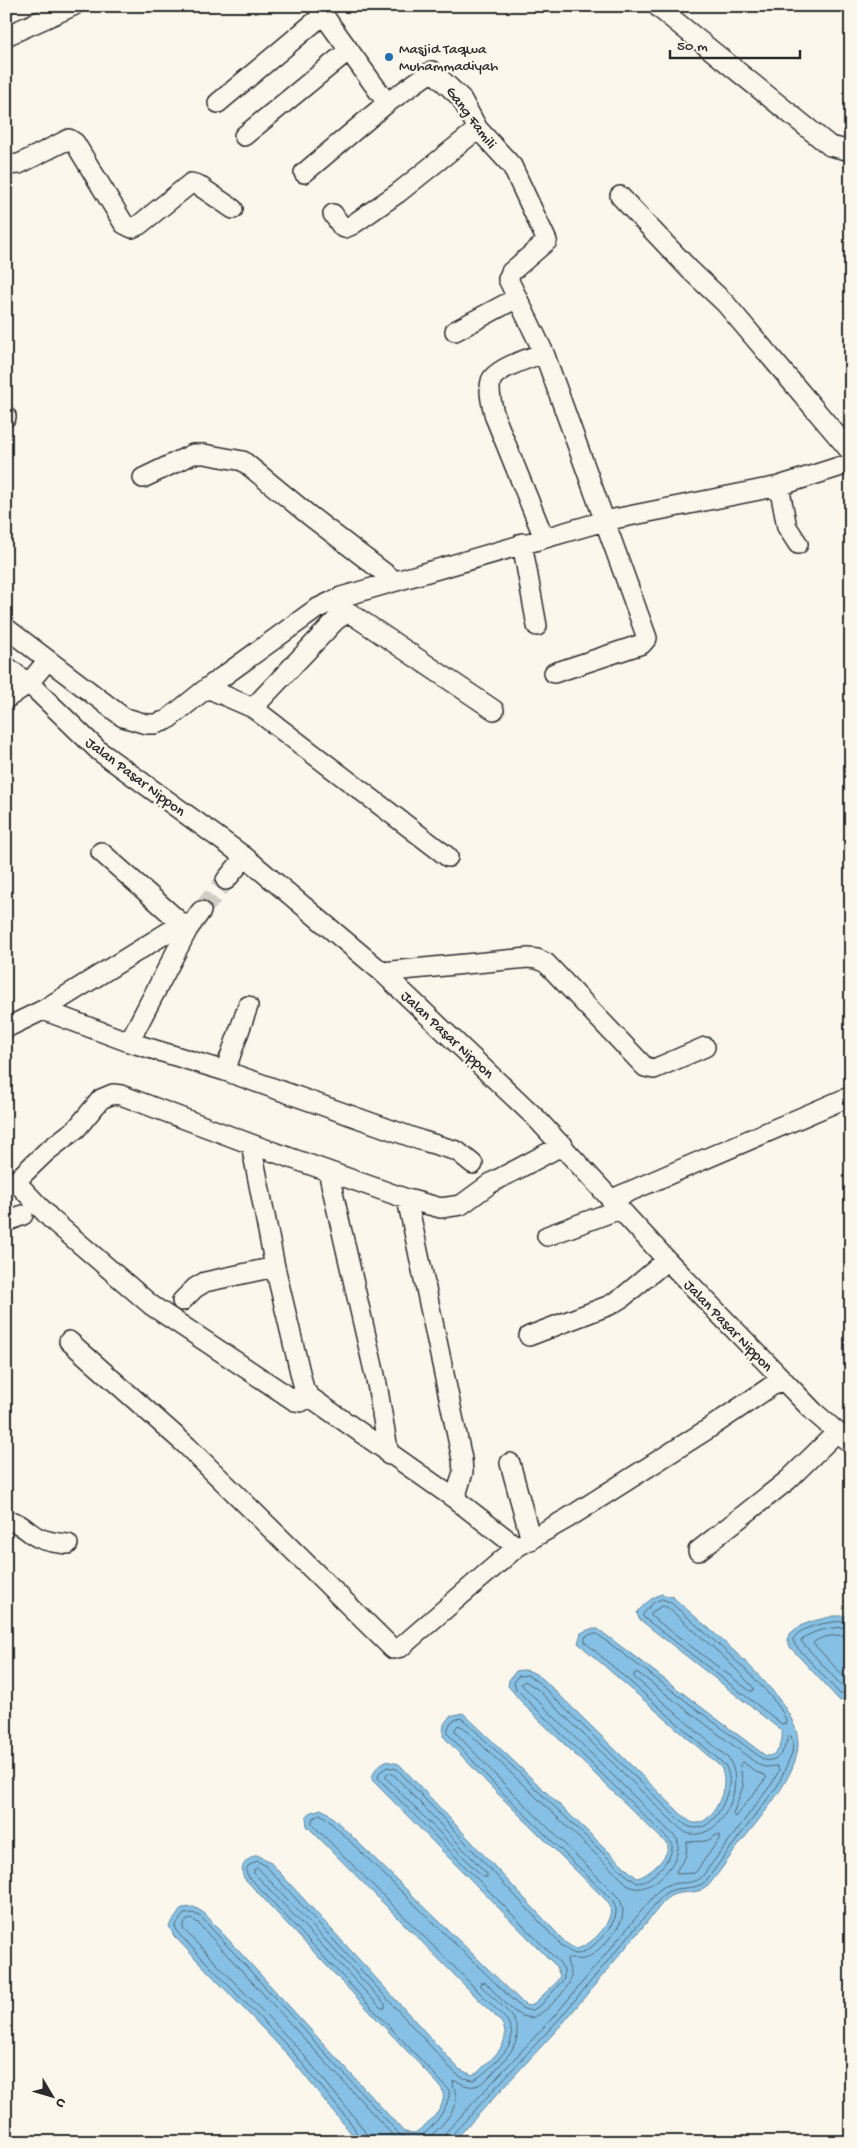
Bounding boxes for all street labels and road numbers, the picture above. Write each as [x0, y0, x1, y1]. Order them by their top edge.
street label: Gang Famili [441, 83, 500, 153]
street label: Jalan Pasar Nippon [81, 734, 188, 821]
street label: Jalan Pasar Nippon [396, 988, 497, 1083]
street label: Jalan Pasar Nippon [679, 1277, 776, 1376]

